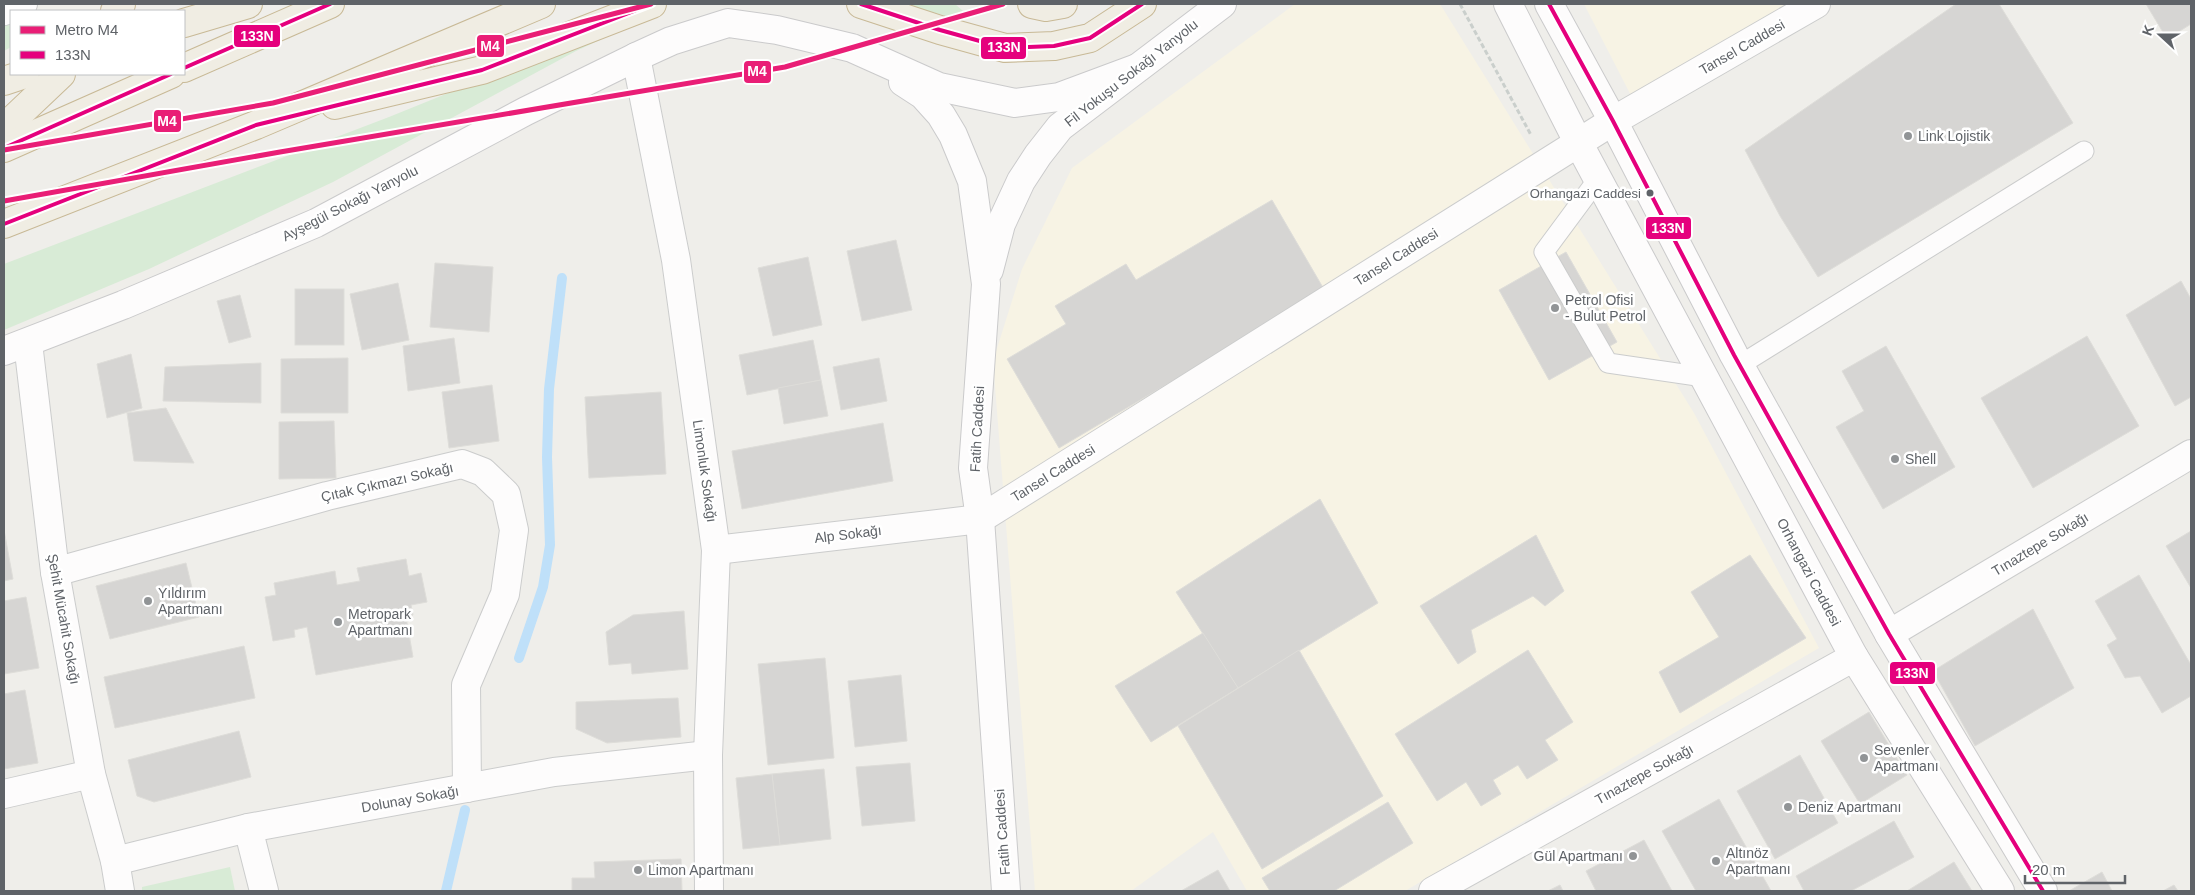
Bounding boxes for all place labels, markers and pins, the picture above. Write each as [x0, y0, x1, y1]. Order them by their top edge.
place label: Link Lojistik [1918, 128, 1991, 144]
marker: Link Lojistik [1902, 130, 1914, 142]
place label: Orhangazi Caddesi [1530, 186, 1641, 201]
marker: Orhangazi Caddesi [1645, 188, 1655, 198]
place label: Petrol Ofisi - Bulut Petrol [1565, 292, 1646, 324]
marker: Petrol Ofisi - Bulut Petrol [1549, 302, 1561, 314]
place label: Shell [1905, 451, 1936, 467]
marker: Shell [1889, 453, 1901, 465]
place label: Yıldırım Apartmanı [158, 585, 223, 617]
marker: Yıldırım Apartmanı [142, 595, 154, 607]
place label: Metropark Apartmanı [348, 606, 413, 638]
marker: Metropark Apartmanı [332, 616, 344, 628]
place label: Sevenler Apartmanı [1874, 742, 1939, 774]
marker: Sevenler Apartmanı [1858, 752, 1870, 764]
place label: Deniz Apartmanı [1798, 799, 1902, 815]
marker: Deniz Apartmanı [1782, 801, 1794, 813]
place label: Altınöz Apartmanı [1726, 845, 1791, 877]
place label: Gül Apartmanı [1534, 848, 1623, 864]
marker: Gül Apartmanı [1627, 850, 1639, 862]
marker: Altınöz Apartmanı [1710, 855, 1722, 867]
place label: Limon Apartmanı [648, 862, 754, 878]
marker: Limon Apartmanı [632, 864, 644, 876]

